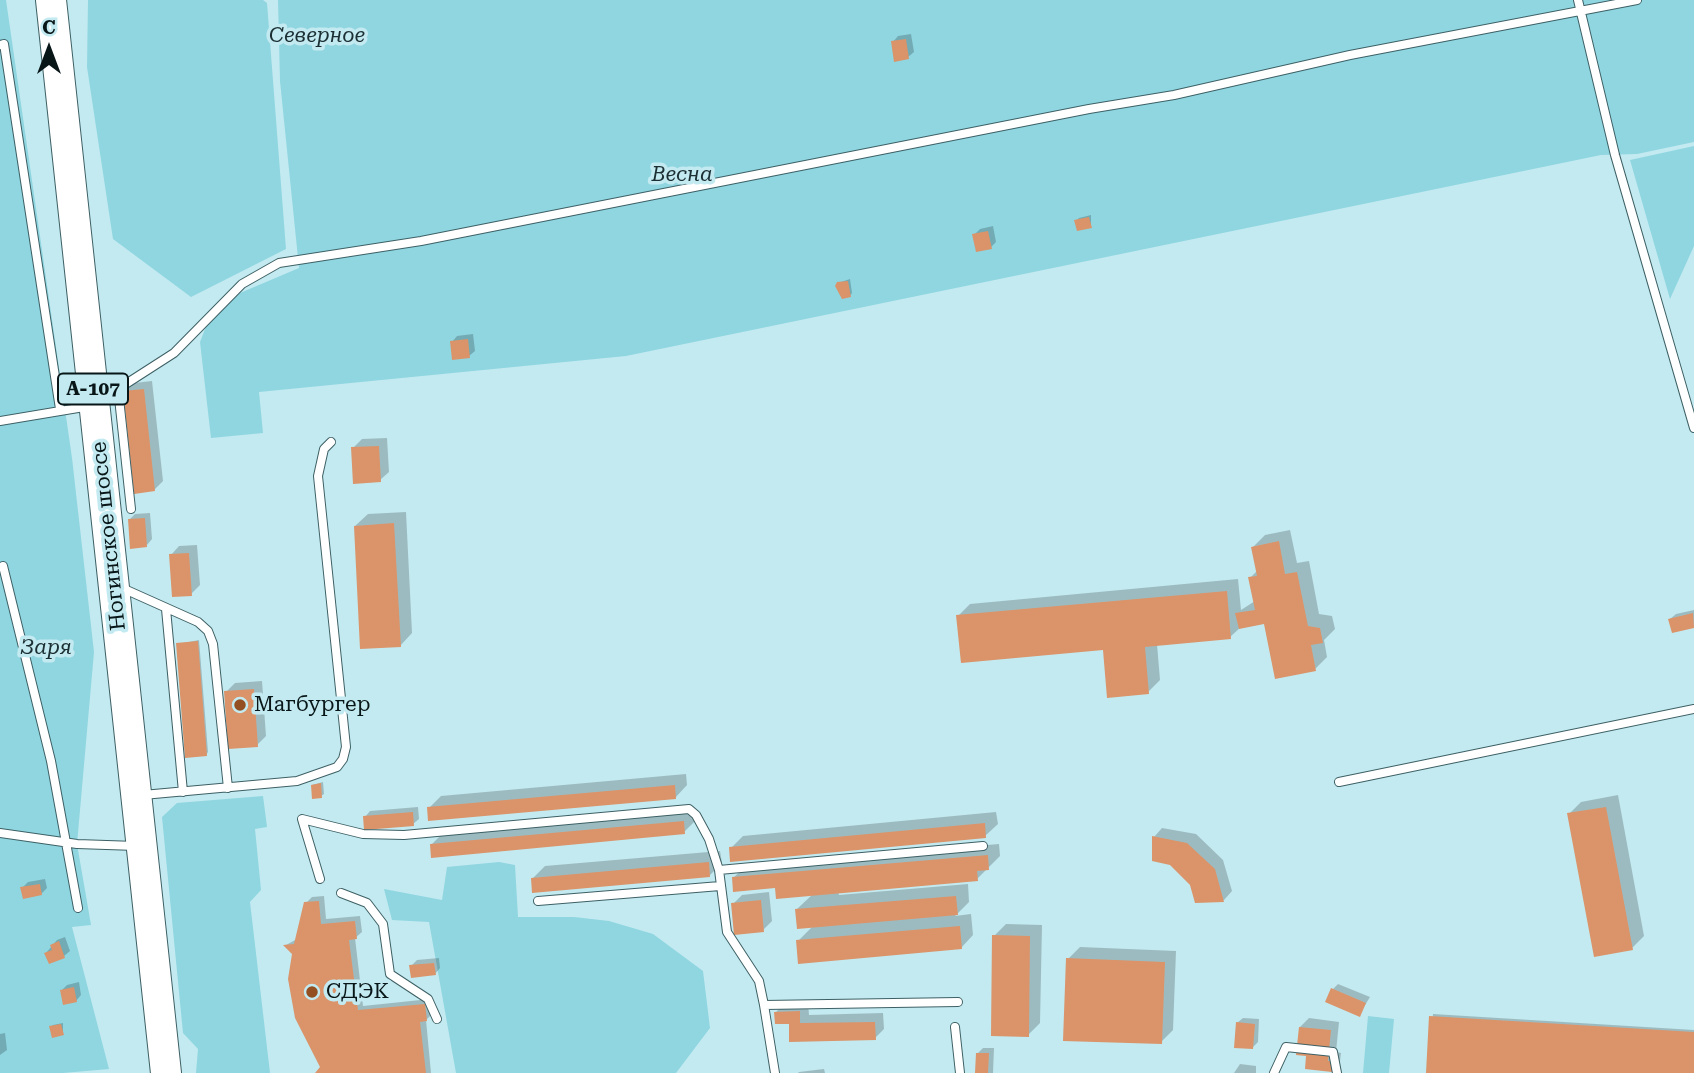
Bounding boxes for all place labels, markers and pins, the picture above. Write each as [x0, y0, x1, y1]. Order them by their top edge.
place label: Магбургер [254, 692, 370, 718]
marker: Магбургер [232, 697, 248, 713]
place label: СДЭК [326, 979, 389, 1005]
marker: СДЭК [304, 984, 320, 1000]

